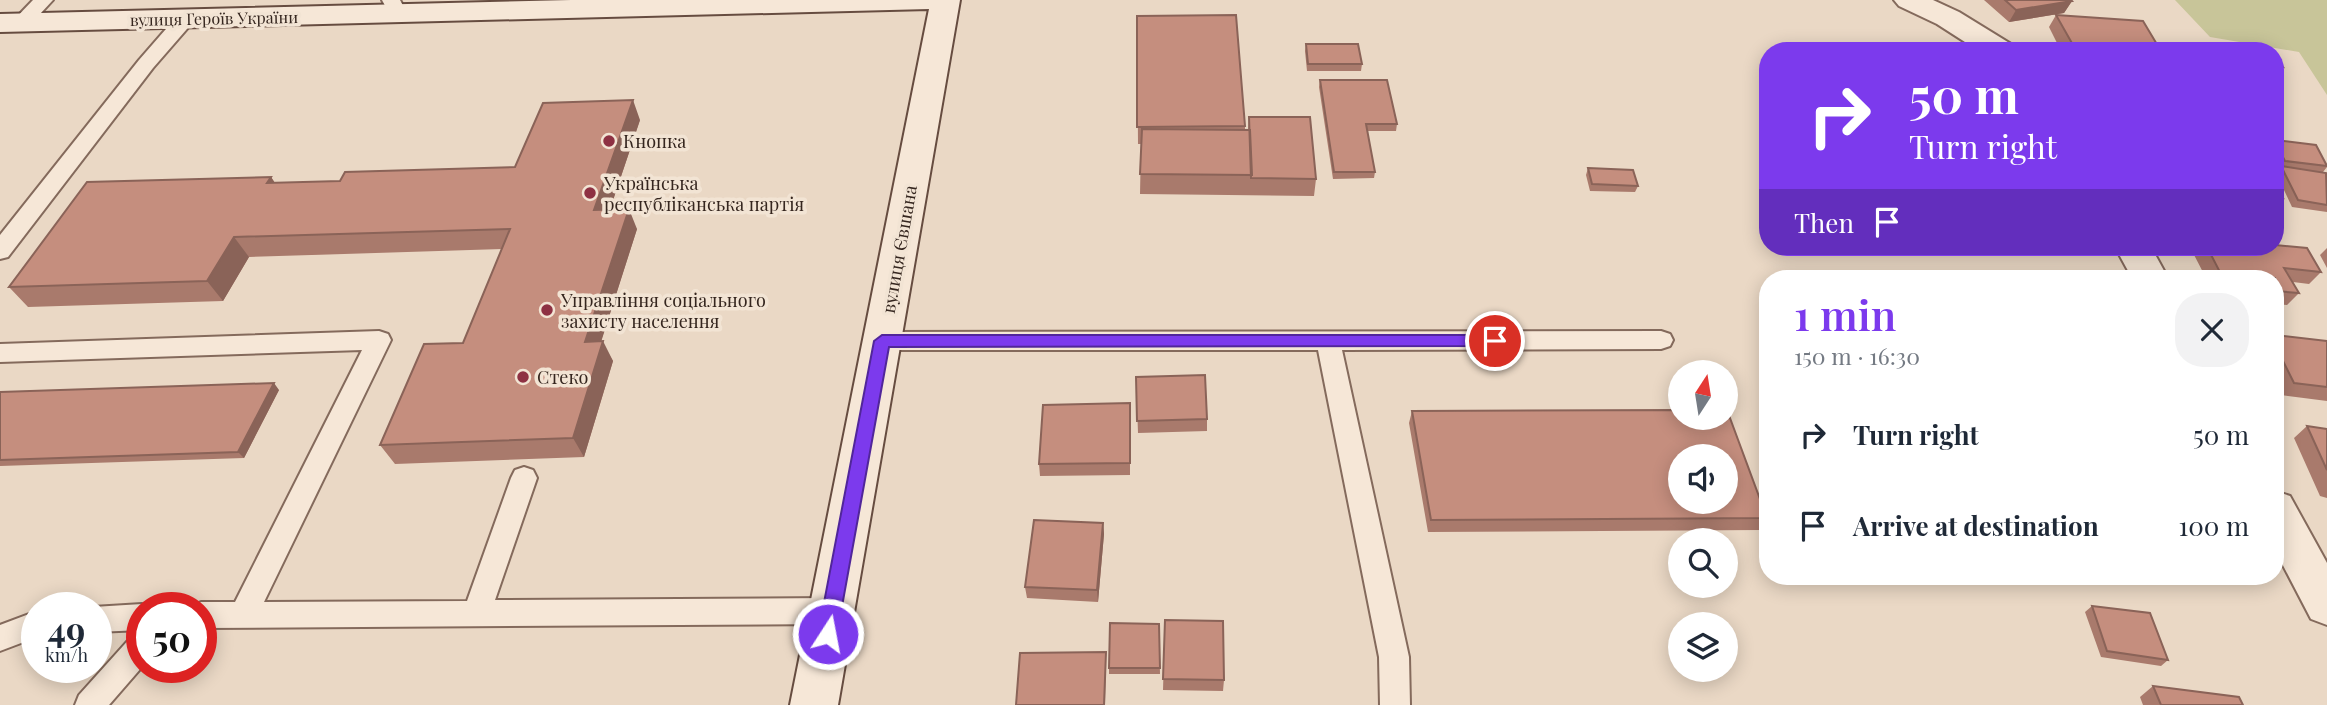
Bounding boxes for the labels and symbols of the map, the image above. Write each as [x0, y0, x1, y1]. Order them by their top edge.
street label: вулиця Героїв України [130, 6, 298, 30]
place label: Кнопка [623, 129, 686, 153]
marker: Кнопка [601, 133, 617, 149]
place label: Українська республіканська партія [603, 171, 804, 216]
street label: вулиця Євшана [876, 183, 922, 315]
marker: Українська республіканська партія [582, 185, 598, 201]
place label: Управління соціального захисту населення [560, 288, 766, 333]
marker: Управління соціального захисту населення [539, 302, 555, 318]
pin [1465, 311, 1525, 371]
north arrow [1668, 360, 1738, 430]
place label: Стеко [537, 365, 588, 389]
marker: Стеко [515, 369, 531, 385]
speed limit sign: 50 [126, 592, 217, 683]
position arrow [791, 597, 865, 671]

